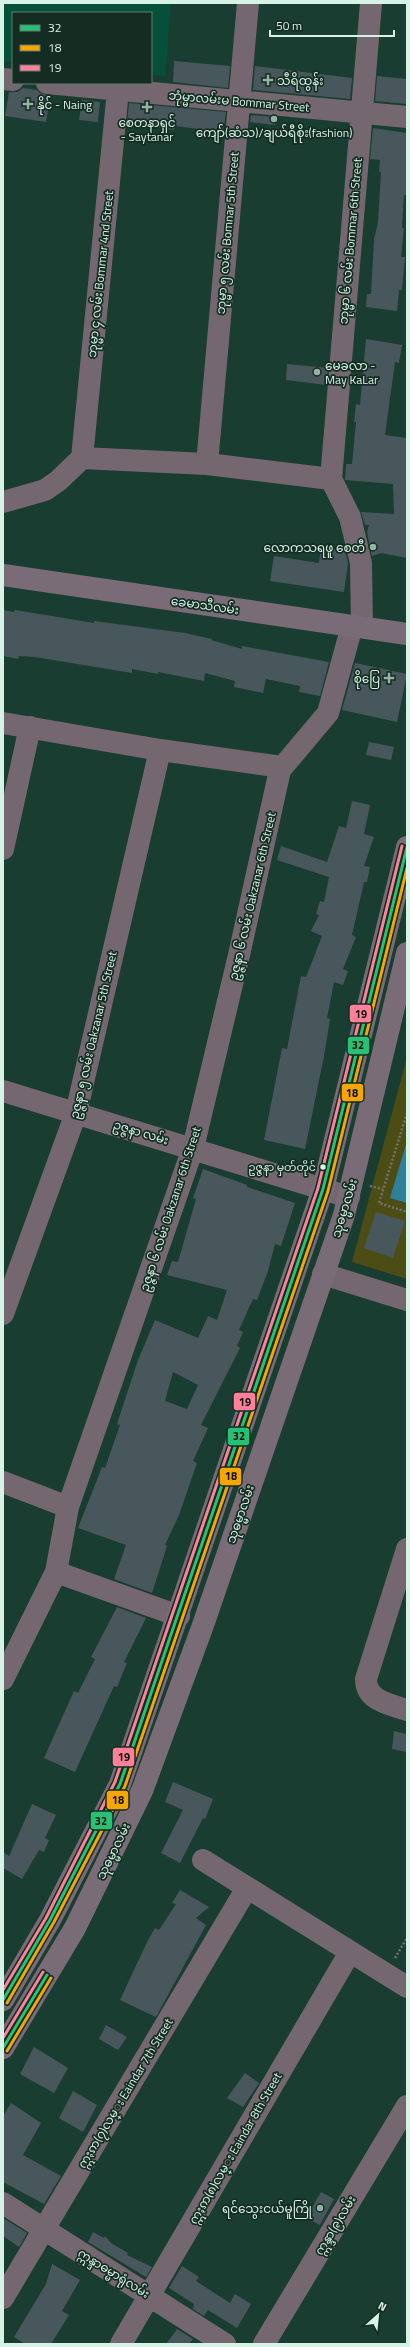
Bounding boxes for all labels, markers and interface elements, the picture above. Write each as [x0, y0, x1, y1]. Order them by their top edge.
legend [12, 12, 152, 84]
scale bar [270, 12, 394, 38]
text: 50 m [276, 16, 302, 35]
text: 32 [48, 18, 61, 37]
text: 18 [48, 38, 62, 57]
text: 19 [48, 58, 62, 77]
place label: သီရိထွန်း [277, 71, 323, 91]
marker: သီရိထွန်း [262, 74, 274, 86]
street label: ဘုံမ္မာလမ်းမ Bommar Street [168, 85, 311, 118]
place label: နိုင် - Naing [37, 95, 92, 115]
marker: နိုင် - Naing [22, 98, 34, 110]
marker: စေတနာရှင် - Saytanar [141, 101, 153, 113]
place label: စေတနာရှင် - Saytanar [118, 113, 176, 146]
marker: ကျော်(ဆံသ)/ချယ်ရီစိုး(fashion) [269, 114, 279, 124]
place label: ကျော်(ဆံသ)/ချယ်ရီစိုး(fashion) [196, 123, 352, 143]
street label: ဘုမ္မာ ၅ လမ်း Bomnar 5th Street [210, 150, 245, 315]
street label: ဘုမ္မာ ၆ လမ်း Bommar 6th Street [333, 156, 368, 325]
street label: ဘုမ္မာ ၄ လမ်း Bommar 4nd Street [82, 189, 120, 359]
place label: မေခလာ - May KaLar [325, 356, 378, 389]
marker: မေခလာ - May KaLar [312, 367, 322, 377]
place label: လောကသရဖူ စေတီ [264, 538, 365, 558]
marker: လောကသရဖူ စေတီ [368, 542, 378, 552]
street label: ခေမာသီလမ်း [170, 591, 240, 619]
place label: စိုပြေ [354, 669, 380, 689]
marker: စိုပြေ [383, 672, 395, 684]
street label: ဥဇ္ဇနာ ၆ လမ်း Oakzanar 6th Street [223, 809, 282, 982]
street label: ဥဇ္ဇနာ ၅ လမ်း Oakzanar 5th Street [64, 949, 123, 1121]
line badge: 19 [349, 1004, 372, 1023]
text: 19 [355, 1006, 367, 1022]
line badge: 32 [347, 1036, 370, 1055]
text: 32 [352, 1037, 364, 1053]
line badge: 18 [341, 1083, 364, 1102]
text: 18 [346, 1085, 358, 1101]
street label: ဥဇ္ဇနာ လမ်း [111, 1115, 171, 1151]
street label: ဥဇ္ဇနာ ၆ လမ်း Oakzanar 6th Street [134, 1123, 207, 1294]
place label: ဥဇ္ဇနာ မှတ်တိုင် [248, 1159, 316, 1176]
marker: ဥဇ္ဇနာ မှတ်တိုင် [318, 1162, 328, 1172]
street label: သုဓမ္မာလမ်း [326, 1176, 363, 1240]
line badge: 19 [233, 1392, 256, 1411]
text: 19 [239, 1394, 251, 1410]
line badge: 32 [227, 1427, 250, 1446]
text: 32 [233, 1428, 245, 1444]
line badge: 18 [219, 1467, 242, 1486]
text: 18 [225, 1468, 237, 1484]
street label: သုဓမ္မာလမ်း [221, 1482, 260, 1546]
line badge: 19 [112, 1747, 135, 1767]
text: 19 [118, 1749, 130, 1765]
line badge: 18 [106, 1790, 129, 1810]
text: 18 [112, 1792, 124, 1808]
line badge: 32 [90, 1811, 113, 1830]
text: 32 [95, 1813, 107, 1829]
street label: သုဓမ္မာလမ်း [91, 1819, 136, 1883]
street label: ဣႏၵာ(၇)လမ္း Eaindar 7th Street [72, 2014, 179, 2172]
street label: ဣႏၵာ(၈)လမ္း Eaindar 8th Street [184, 2068, 288, 2228]
street label: ဣန္ဒာ(၉)လမ်း [310, 2191, 361, 2259]
place label: ရင်သွေးငယ်မူကြို [222, 2199, 313, 2219]
marker: ရင်သွေးငယ်မူကြို [315, 2203, 325, 2213]
street label: ဣန္ဒာဓမ္မာရုံလမ်း [74, 2243, 154, 2304]
north arrow [358, 2295, 398, 2335]
text: N [376, 2297, 390, 2315]

